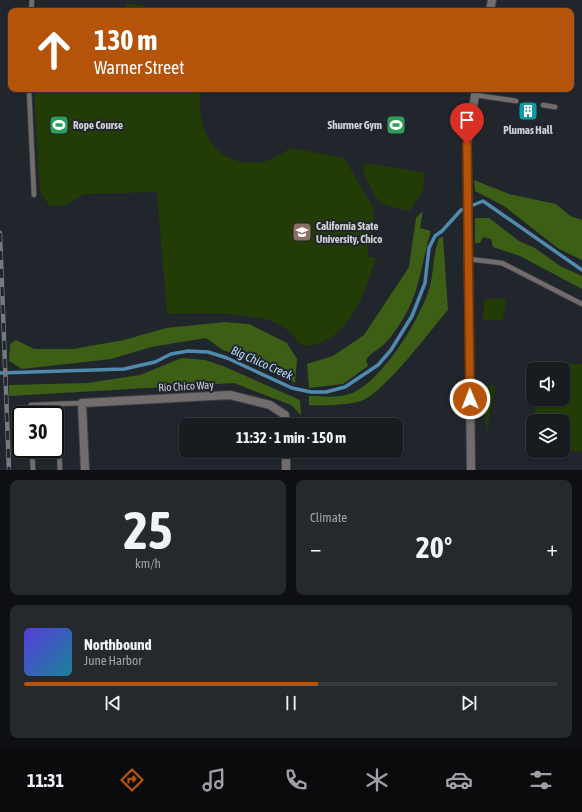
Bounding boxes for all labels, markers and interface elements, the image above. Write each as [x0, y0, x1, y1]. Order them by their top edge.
icon: ahead [28, 24, 80, 76]
text: 130 m [94, 24, 157, 56]
text: Warner Street [94, 57, 184, 78]
building icon: Plumas Hall [517, 100, 539, 122]
pin [450, 103, 484, 144]
icon: arrive [456, 109, 478, 131]
sports icon: Rope Course [48, 114, 70, 136]
sports icon: Shurmer Gym [385, 114, 407, 136]
place label: Rope Course [73, 119, 123, 131]
place label: Shurmer Gym [328, 119, 382, 131]
place label: Plumas Hall [503, 124, 554, 136]
place label: California State University, Chico [316, 220, 382, 245]
school or university icon: California State University, Chico [291, 221, 313, 243]
water label: Big Chico Creek [229, 343, 296, 383]
map controls [526, 362, 570, 458]
button: sound [526, 362, 570, 406]
position arrow [449, 378, 491, 420]
street label: Rio Chico Way [158, 379, 215, 393]
speed limit sign: 30 [12, 406, 64, 458]
button: layers [526, 414, 570, 458]
text: 11:32 · 1 min · 150 m [236, 429, 346, 446]
text: 25 [124, 500, 172, 560]
text: Climate [310, 510, 347, 525]
text: 20° [416, 530, 452, 564]
text: − [310, 535, 321, 561]
text: + [547, 535, 558, 561]
text: km/h [135, 556, 161, 571]
text: Northbound [84, 636, 152, 653]
text: June Harbor [84, 653, 142, 668]
icon: previous [102, 692, 124, 714]
icon: pause [280, 692, 302, 714]
icon: next [458, 692, 480, 714]
icon: directions [118, 766, 146, 794]
icon: music [200, 766, 228, 794]
icon: phone [282, 766, 310, 794]
icon: climate [363, 766, 391, 794]
icon: car [445, 766, 473, 794]
icon: filters [527, 766, 555, 794]
text: 11:31 [27, 770, 64, 791]

